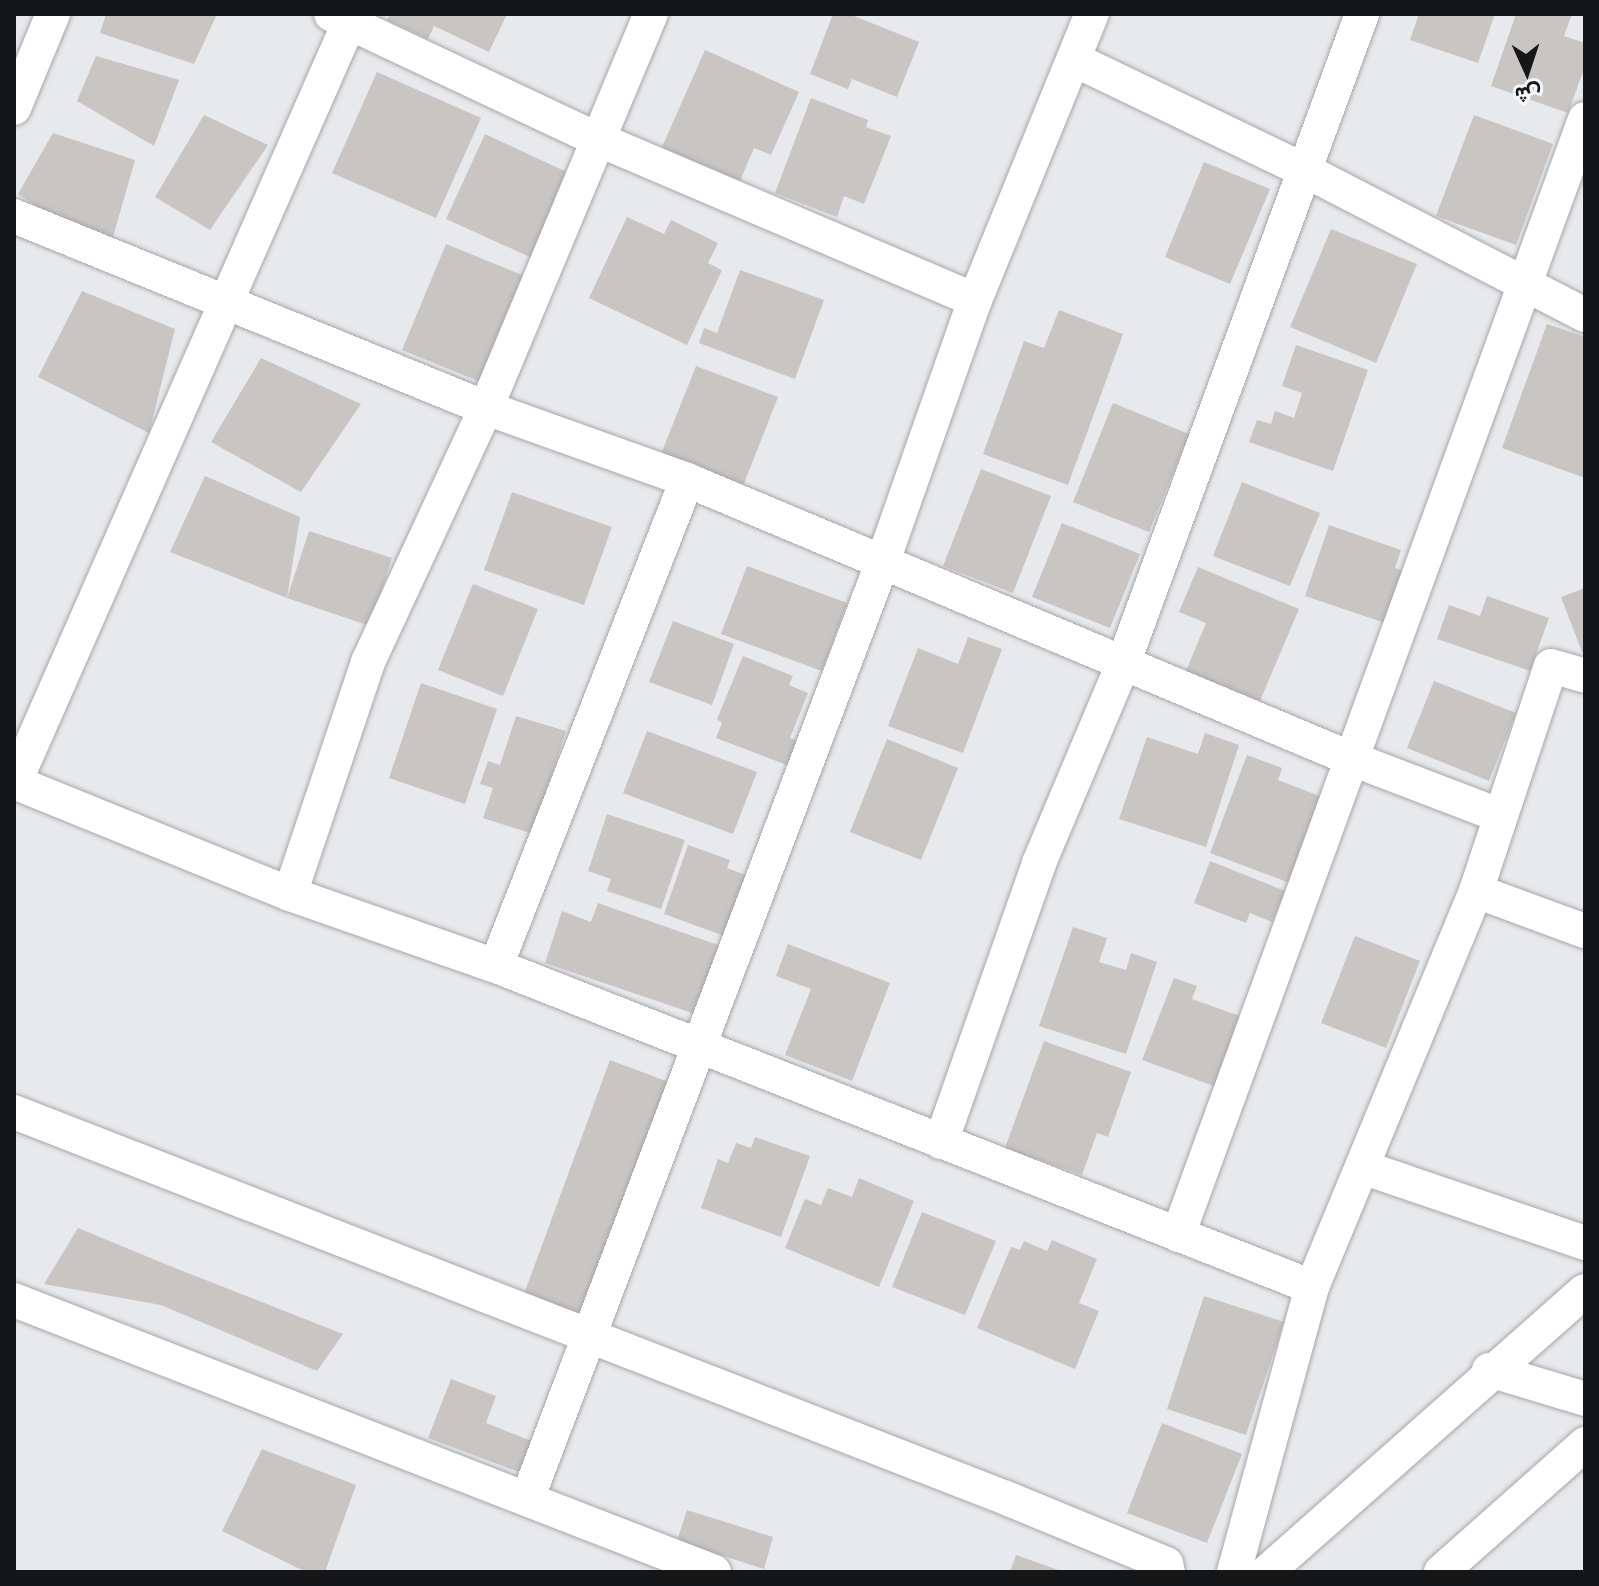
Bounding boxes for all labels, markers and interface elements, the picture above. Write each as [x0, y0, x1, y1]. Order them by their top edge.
north arrow [1487, 32, 1567, 112]
text: ش [1514, 79, 1542, 114]

